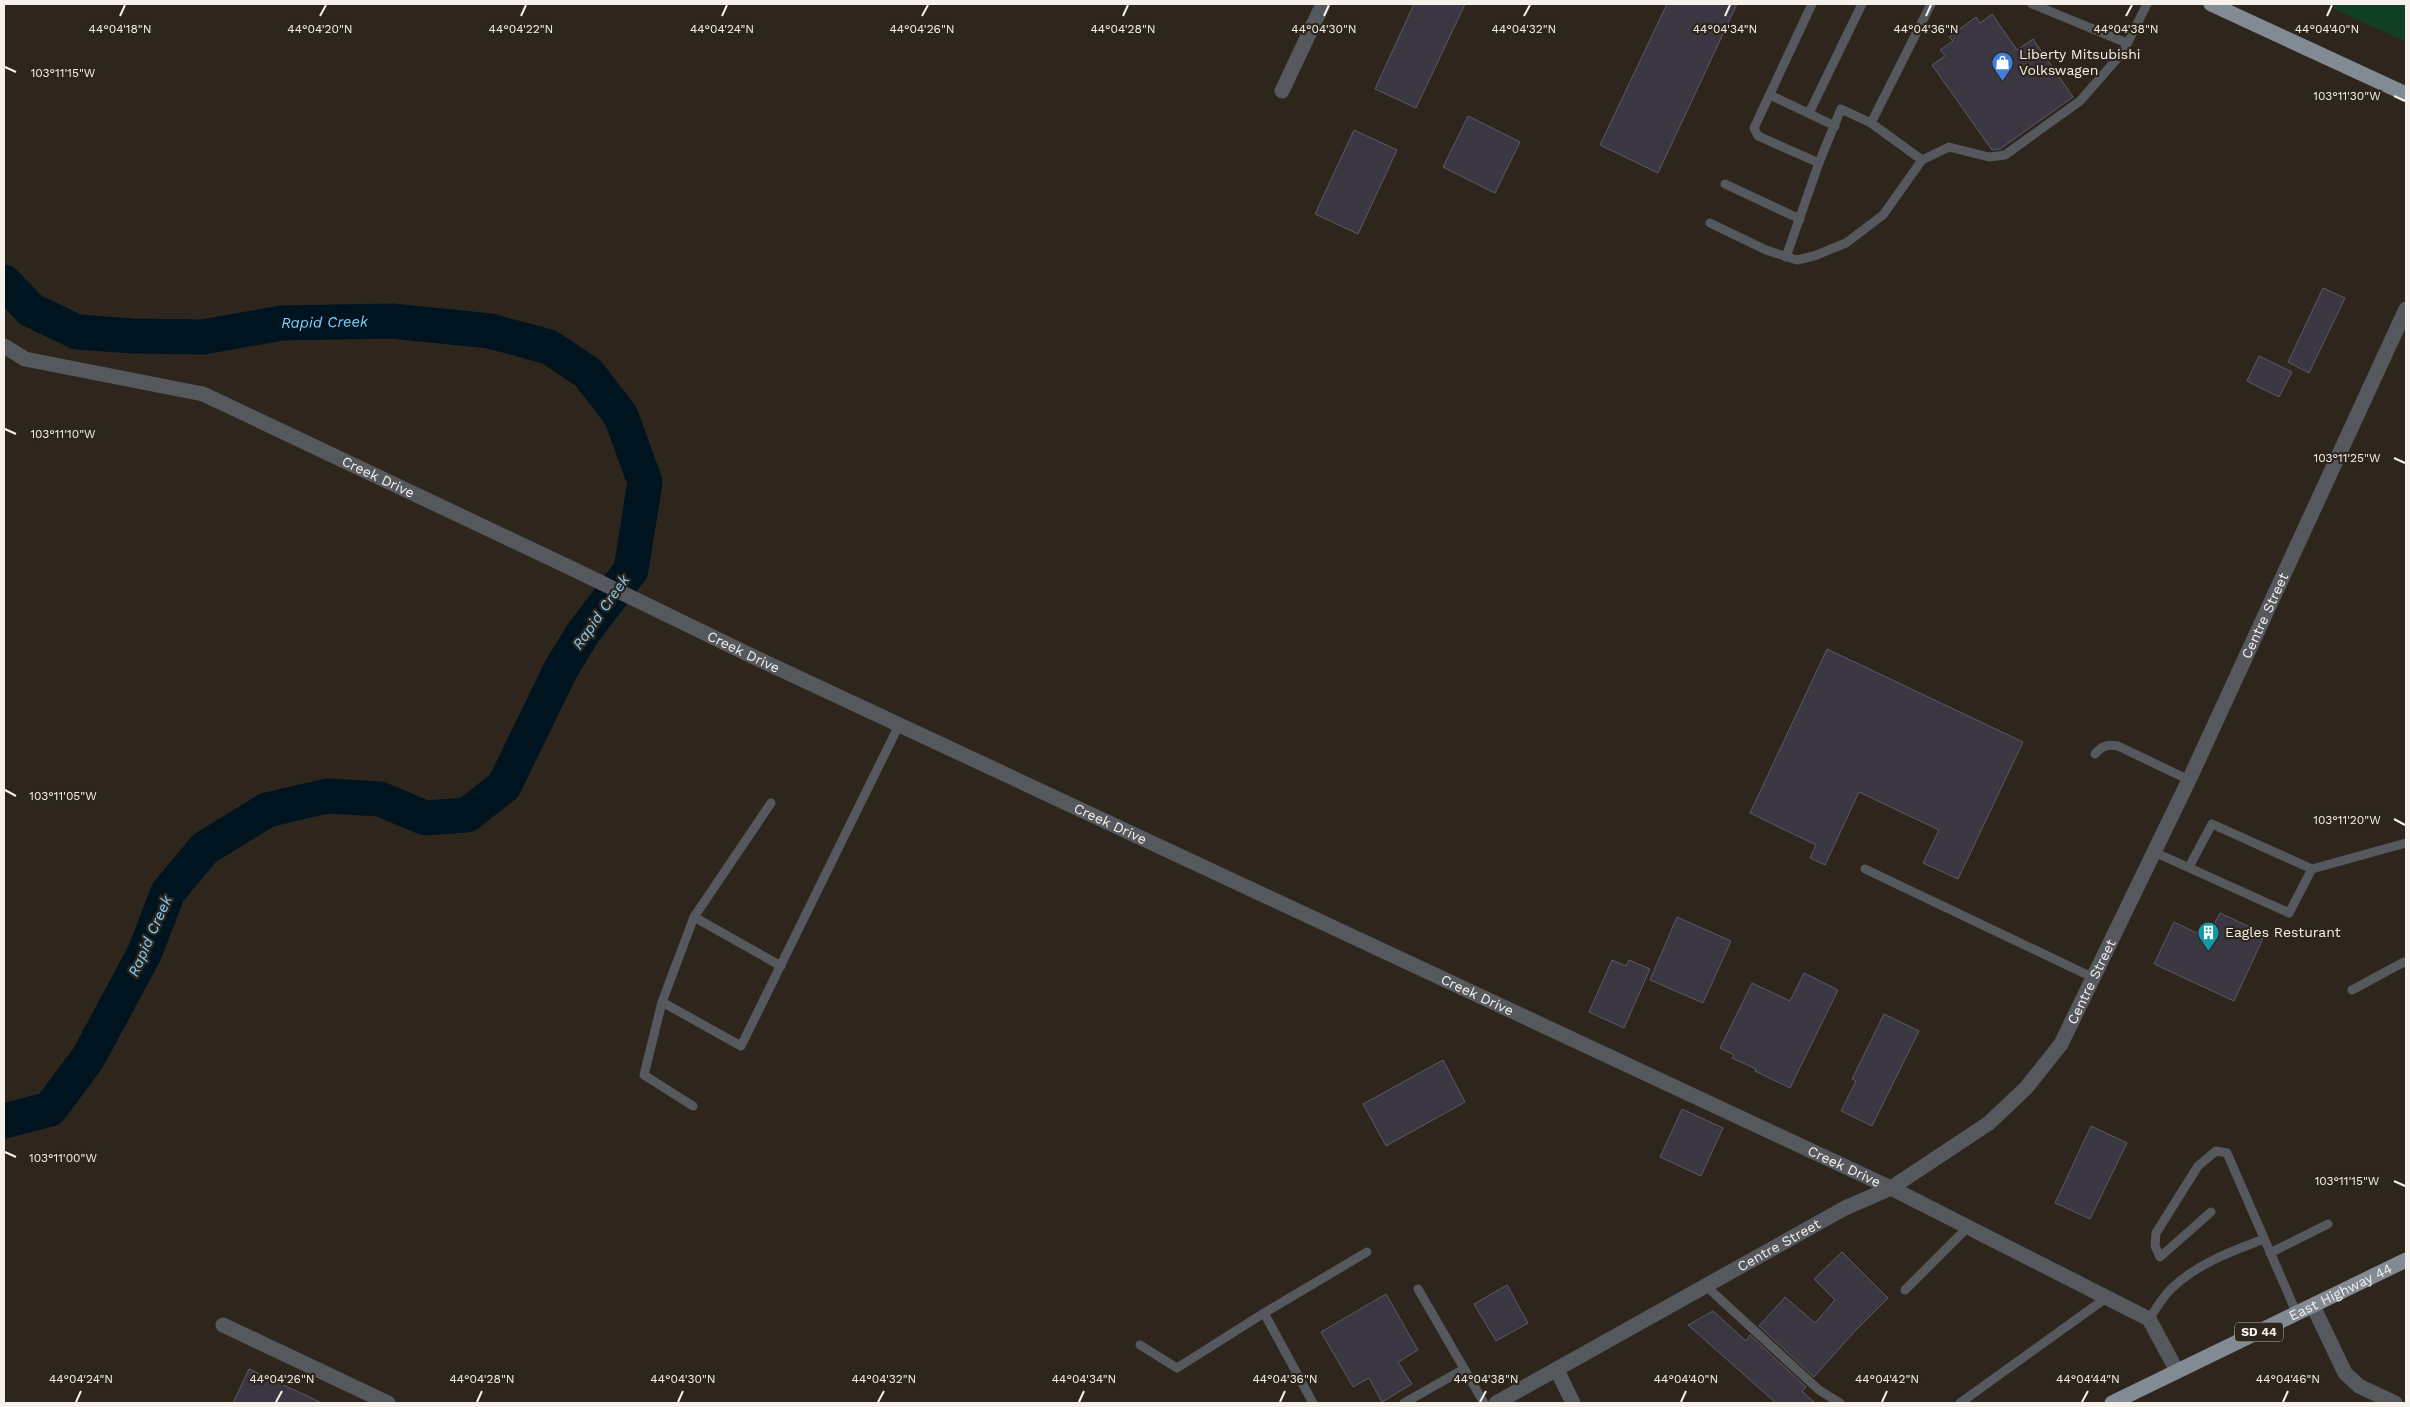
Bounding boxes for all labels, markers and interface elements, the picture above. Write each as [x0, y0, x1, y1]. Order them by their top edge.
text: 44°04'18"N [89, 22, 151, 36]
text: 44°04'20"N [287, 22, 353, 36]
text: 44°04'22"N [489, 22, 553, 36]
text: 44°04'24"N [690, 22, 754, 36]
text: 44°04'26"N [889, 22, 955, 36]
text: 44°04'28"N [1090, 22, 1156, 36]
text: 44°04'30"N [1291, 22, 1357, 36]
text: 44°04'32"N [1492, 22, 1556, 36]
text: 44°04'34"N [1693, 22, 1757, 36]
text: 44°04'36"N [1893, 22, 1959, 36]
text: 44°04'38"N [2093, 22, 2159, 36]
text: 44°04'40"N [2295, 22, 2359, 36]
place label: Liberty Mitsubishi Volkswagen [2019, 46, 2141, 78]
shop icon: Liberty Mitsubishi Volkswagen [1991, 50, 2015, 81]
text: 103°11'15"W [31, 66, 96, 80]
text: 103°11'30"W [2313, 89, 2381, 103]
water label: Rapid Creek [281, 312, 369, 332]
text: 103°11'10"W [30, 427, 96, 441]
text: 103°11'25"W [2314, 451, 2381, 465]
street label: Creek Drive [339, 453, 417, 501]
street label: Centre Street [2238, 570, 2291, 661]
water label: Rapid Creek [569, 571, 634, 653]
street label: Creek Drive [705, 628, 782, 676]
text: 103°11'05"W [29, 789, 97, 803]
street label: Creek Drive [1071, 800, 1149, 847]
text: 103°11'20"W [2313, 813, 2381, 827]
water label: Rapid Creek [124, 892, 176, 979]
building icon: Eagles Resturant [2197, 920, 2221, 951]
place label: Eagles Resturant [2225, 924, 2341, 940]
street label: Centre Street [2064, 936, 2119, 1027]
street label: Creek Drive [1438, 971, 1516, 1019]
street label: Creek Drive [1805, 1142, 1883, 1190]
text: 103°11'00"W [29, 1151, 97, 1165]
text: 103°11'15"W [2315, 1174, 2380, 1188]
street label: Centre Street [1734, 1215, 1823, 1275]
street label: East Highway 44 [2286, 1260, 2395, 1324]
road number: SD 44 [2235, 1322, 2283, 1341]
text: 44°04'24"N [49, 1372, 113, 1386]
text: 44°04'26"N [249, 1372, 315, 1386]
text: 44°04'28"N [449, 1372, 515, 1386]
text: 44°04'30"N [650, 1372, 716, 1386]
text: 44°04'32"N [852, 1372, 916, 1386]
text: 44°04'34"N [1052, 1372, 1116, 1386]
text: 44°04'36"N [1252, 1372, 1318, 1386]
text: 44°04'38"N [1453, 1372, 1519, 1386]
text: 44°04'40"N [1654, 1372, 1718, 1386]
text: 44°04'42"N [1855, 1372, 1919, 1386]
text: 44°04'44"N [2056, 1372, 2120, 1386]
text: 44°04'46"N [2256, 1372, 2320, 1386]

